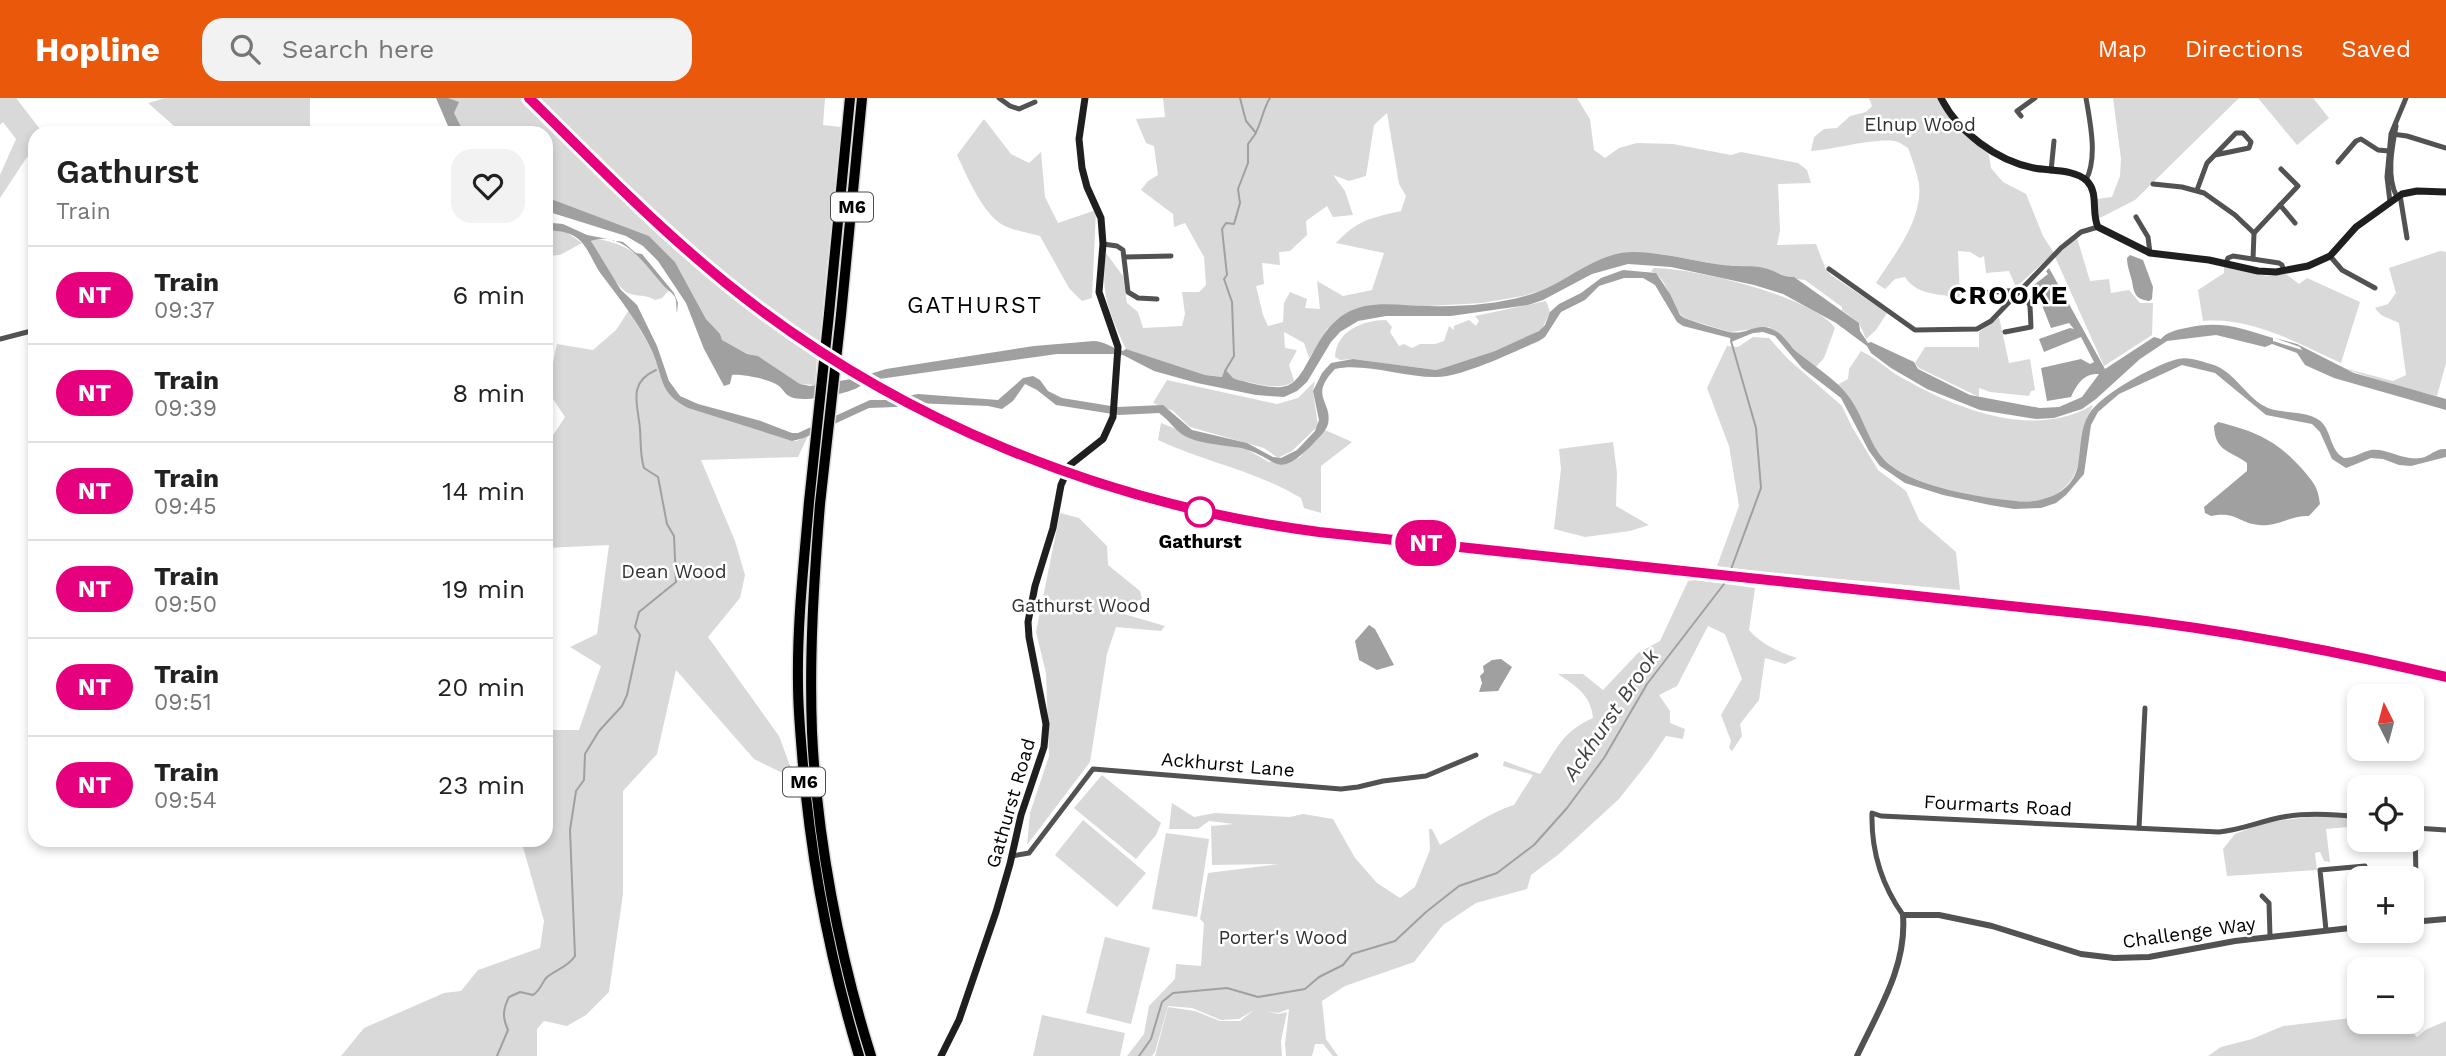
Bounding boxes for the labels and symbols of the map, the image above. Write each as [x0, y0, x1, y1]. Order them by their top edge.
park label: Elnup Wood [1864, 113, 1976, 136]
road number: M6 [831, 192, 873, 222]
district label: CROOKE [1949, 280, 2069, 310]
district label: GATHURST [907, 292, 1043, 319]
marker: Gathurst [1185, 497, 1215, 527]
line badge: NT [1394, 520, 1458, 566]
place label: Gathurst [1159, 530, 1242, 553]
park label: Dean Wood [621, 560, 727, 583]
park label: Gathurst Wood [1011, 594, 1151, 617]
water label: Ackhurst Brook [1557, 644, 1664, 786]
north arrow [2347, 684, 2424, 761]
street label: Gathurst Road [981, 736, 1040, 871]
street label: Ackhurst Lane [1160, 747, 1296, 782]
road number: M6 [783, 768, 825, 796]
street label: Fourmarts Road [1923, 790, 2073, 821]
street label: Challenge Way [2121, 912, 2257, 953]
park label: Porter's Wood [1218, 926, 1348, 949]

